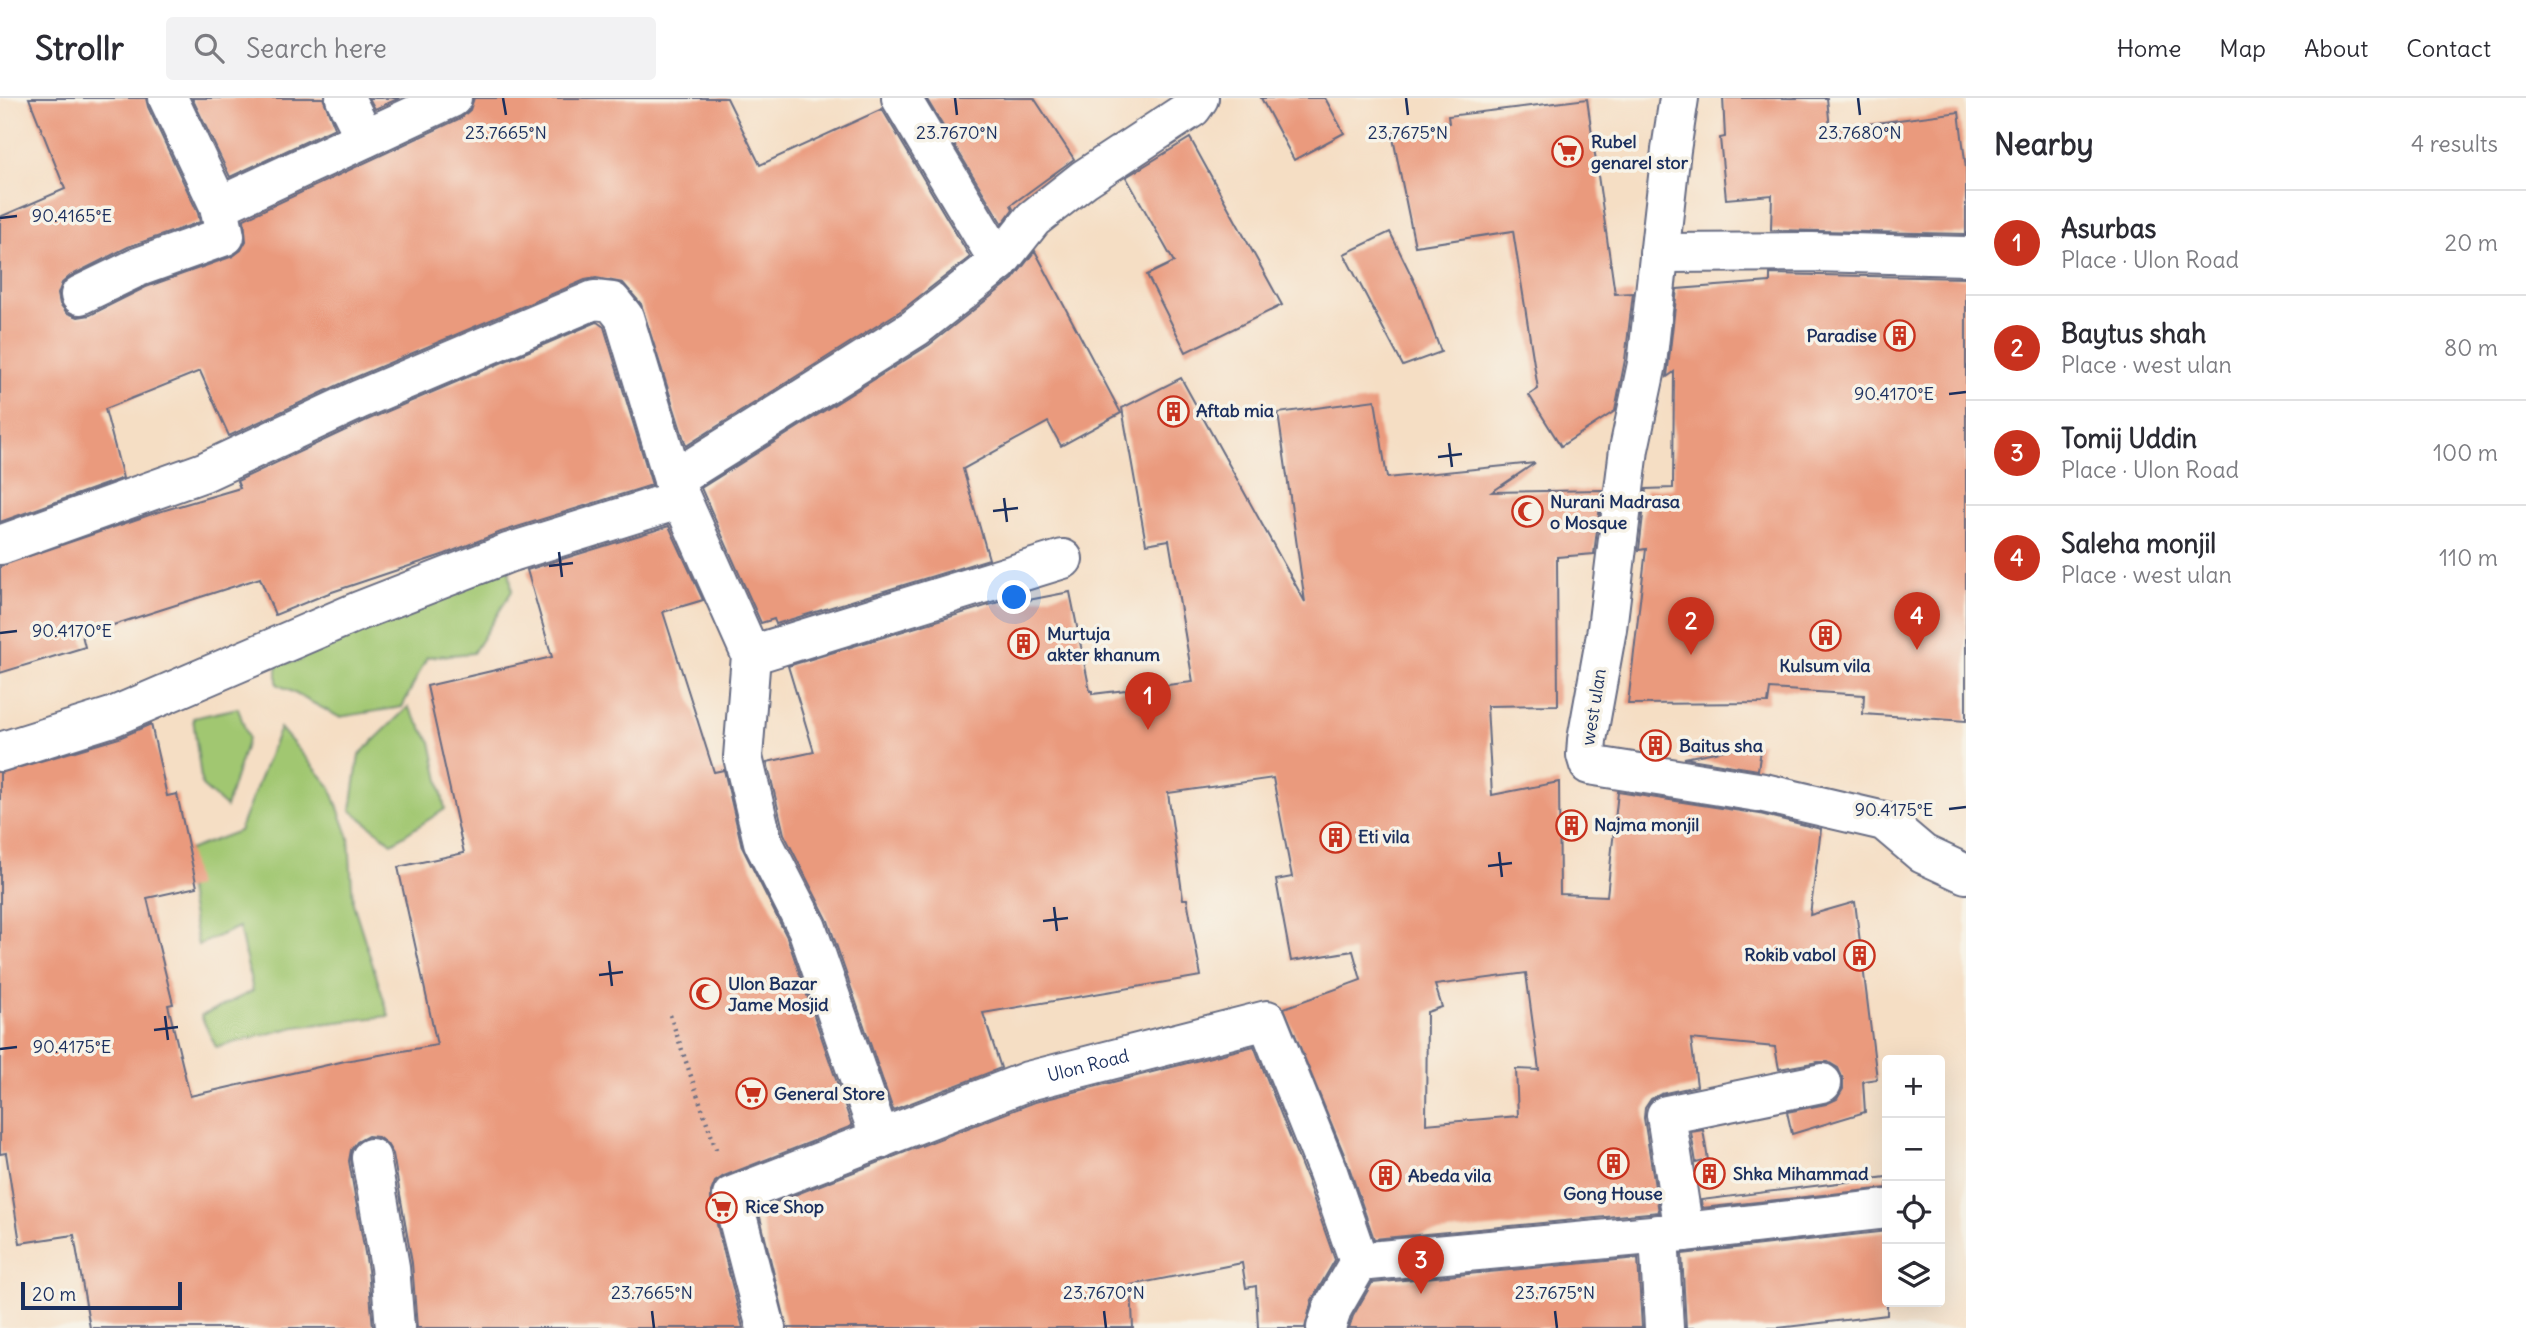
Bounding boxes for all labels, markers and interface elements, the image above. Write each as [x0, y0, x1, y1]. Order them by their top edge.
search box [166, 17, 656, 80]
text: Strollr [35, 27, 124, 69]
icon: search [190, 29, 228, 67]
text: Search here [246, 32, 387, 65]
text: Home [2117, 33, 2181, 63]
text: Map [2219, 33, 2266, 63]
text: About [2304, 33, 2368, 63]
text: Contact [2406, 33, 2491, 63]
text: 23.7665°N [465, 121, 547, 144]
text: 23.7670°N [916, 121, 998, 144]
text: 23.7675°N [1368, 121, 1448, 144]
text: 23.7680°N [1818, 121, 1902, 144]
text: Nearby [1994, 125, 2094, 163]
text: 4 results [2411, 129, 2498, 158]
place label: Rubel genarel stor [1591, 130, 1689, 174]
supermarket icon: Rubel genarel stor [1551, 135, 1585, 169]
text: 90.4165°E [32, 204, 112, 227]
text: Asurbas [2061, 212, 2156, 245]
text: 1 [2012, 228, 2022, 257]
text: 20 m [2445, 228, 2498, 257]
text: Place · Ulon Road [2061, 245, 2239, 274]
text: Baytus shah [2061, 317, 2206, 350]
building icon: Paradise [1883, 319, 1917, 353]
place label: Paradise [1806, 324, 1877, 347]
text: 2 [2011, 333, 2023, 362]
text: 80 m [2444, 333, 2498, 362]
text: Place · west ulan [2061, 350, 2232, 379]
text: 90.4170°E [1854, 382, 1934, 405]
building icon: Aftab mia [1156, 394, 1190, 428]
place label: Aftab mia [1196, 399, 1274, 422]
text: Tomij Uddin [2061, 422, 2197, 455]
text: 3 [2010, 438, 2024, 467]
text: 100 m [2433, 438, 2498, 467]
text: Place · Ulon Road [2061, 455, 2239, 484]
place label: Nurani Madrasa o Mosque [1550, 490, 1680, 534]
mosque icon: Nurani Madrasa o Mosque [1510, 495, 1544, 529]
text: Saleha monjil [2061, 527, 2216, 560]
text: 4 [2010, 543, 2024, 572]
text: 110 m [2439, 543, 2498, 572]
text: Place · west ulan [2061, 560, 2232, 589]
your location [997, 580, 1031, 614]
pin: 4 [1894, 592, 1940, 650]
pin: 2 [1668, 597, 1714, 655]
text: 90.4170°E [32, 619, 112, 642]
building icon: Kulsum vila [1808, 619, 1842, 653]
place label: Murtuja akter khanum [1047, 622, 1160, 666]
building icon: Murtuja akter khanum [1007, 627, 1041, 661]
place label: Kulsum vila [1779, 654, 1871, 677]
street label: west ulan [1576, 667, 1611, 747]
pin: 1 [1125, 672, 1171, 730]
building icon: Baitus sha [1639, 729, 1673, 763]
place label: Baitus sha [1679, 734, 1763, 757]
text: 90.4175°E [1855, 798, 1933, 821]
building icon: Najma monjil [1554, 808, 1588, 842]
place label: Najma monjil [1594, 813, 1699, 836]
building icon: Eti vila [1318, 820, 1352, 854]
place label: Eti vila [1358, 825, 1410, 848]
building icon: Rokib vabol [1842, 938, 1876, 972]
place label: Rokib vabol [1744, 943, 1836, 966]
place label: Ulon Bazar Jame Mosjid [728, 972, 829, 1016]
mosque icon: Ulon Bazar Jame Mosjid [688, 977, 722, 1011]
text: 90.4175°E [33, 1035, 111, 1058]
street label: Ulon Road [1045, 1044, 1132, 1087]
map controls [1882, 1055, 1945, 1307]
button: + [1882, 1055, 1945, 1118]
supermarket icon: General Store [734, 1077, 768, 1111]
place label: General Store [774, 1082, 885, 1105]
button: − [1882, 1118, 1945, 1181]
building icon: Gong House [1596, 1146, 1630, 1180]
building icon: Shka Mihammad [1693, 1157, 1727, 1191]
building icon: Abeda vila [1368, 1159, 1402, 1193]
place label: Shka Mihammad [1733, 1162, 1869, 1185]
place label: Abeda vila [1408, 1164, 1491, 1187]
button: locate [1882, 1181, 1945, 1244]
place label: Gong House [1563, 1182, 1663, 1205]
supermarket icon: Rice Shop [705, 1190, 739, 1224]
place label: Rice Shop [745, 1195, 824, 1218]
pin: 3 [1398, 1236, 1444, 1294]
button: layers [1882, 1244, 1945, 1307]
scale bar [21, 1279, 182, 1311]
text: 23.7665°N [611, 1281, 693, 1304]
text: 23.7670°N [1063, 1281, 1145, 1304]
text: 23.7675°N [1515, 1281, 1595, 1304]
text: 20 m [32, 1282, 76, 1306]

